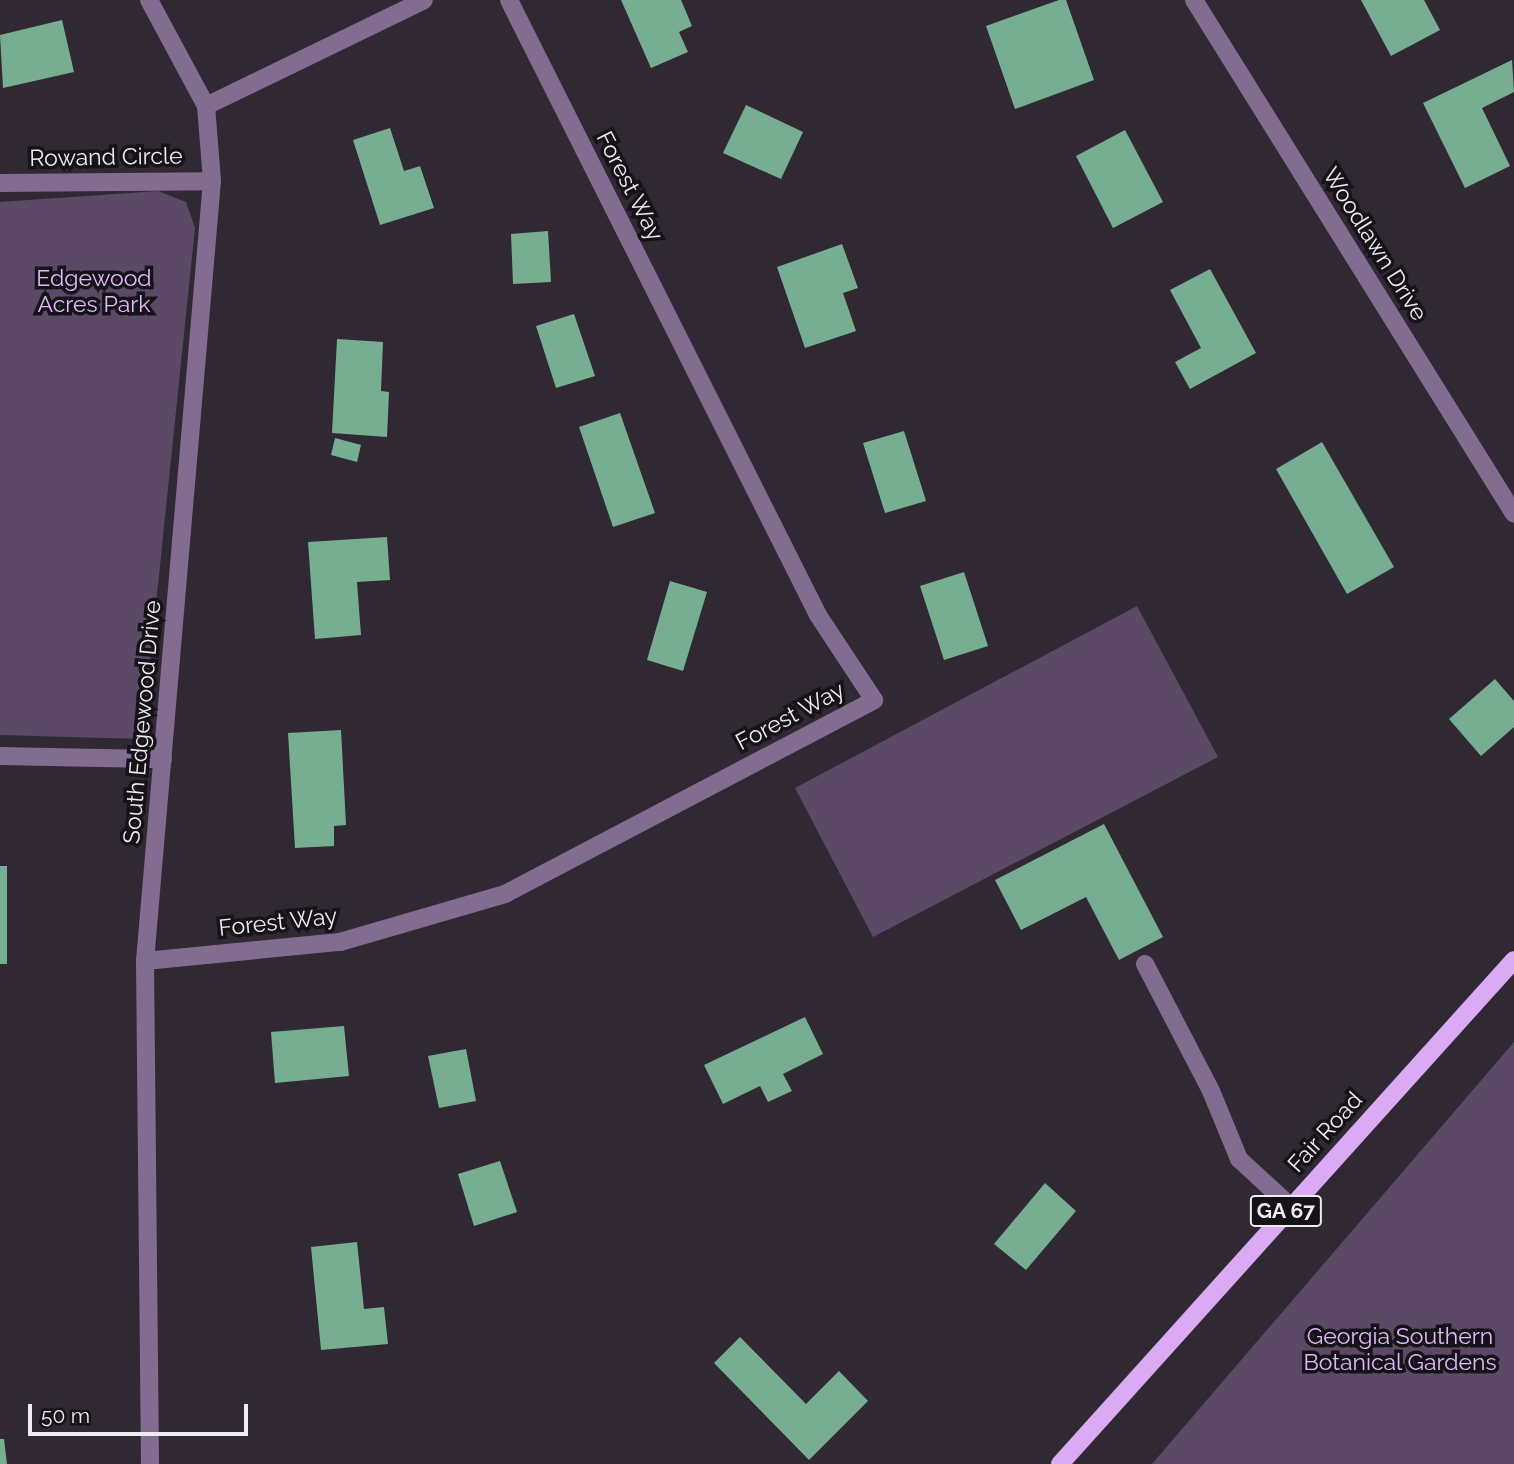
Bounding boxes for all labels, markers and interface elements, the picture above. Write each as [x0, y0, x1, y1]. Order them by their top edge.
street label: Forest Way [590, 126, 670, 246]
street label: Rowand Circle [29, 142, 183, 172]
street label: Woodlawn Drive [1317, 162, 1433, 326]
park label: Edgewood Acres Park [36, 264, 152, 318]
street label: South Edgewood Drive [118, 599, 166, 845]
street label: Forest Way [731, 676, 849, 756]
street label: Forest Way [217, 902, 339, 942]
street label: Fair Road [1282, 1086, 1368, 1178]
road number: GA 67 [1249, 1194, 1323, 1228]
park label: Georgia Southern Botanical Gardens [1303, 1322, 1497, 1376]
scale bar [32, 1390, 252, 1434]
text: 50 m [41, 1403, 90, 1428]

